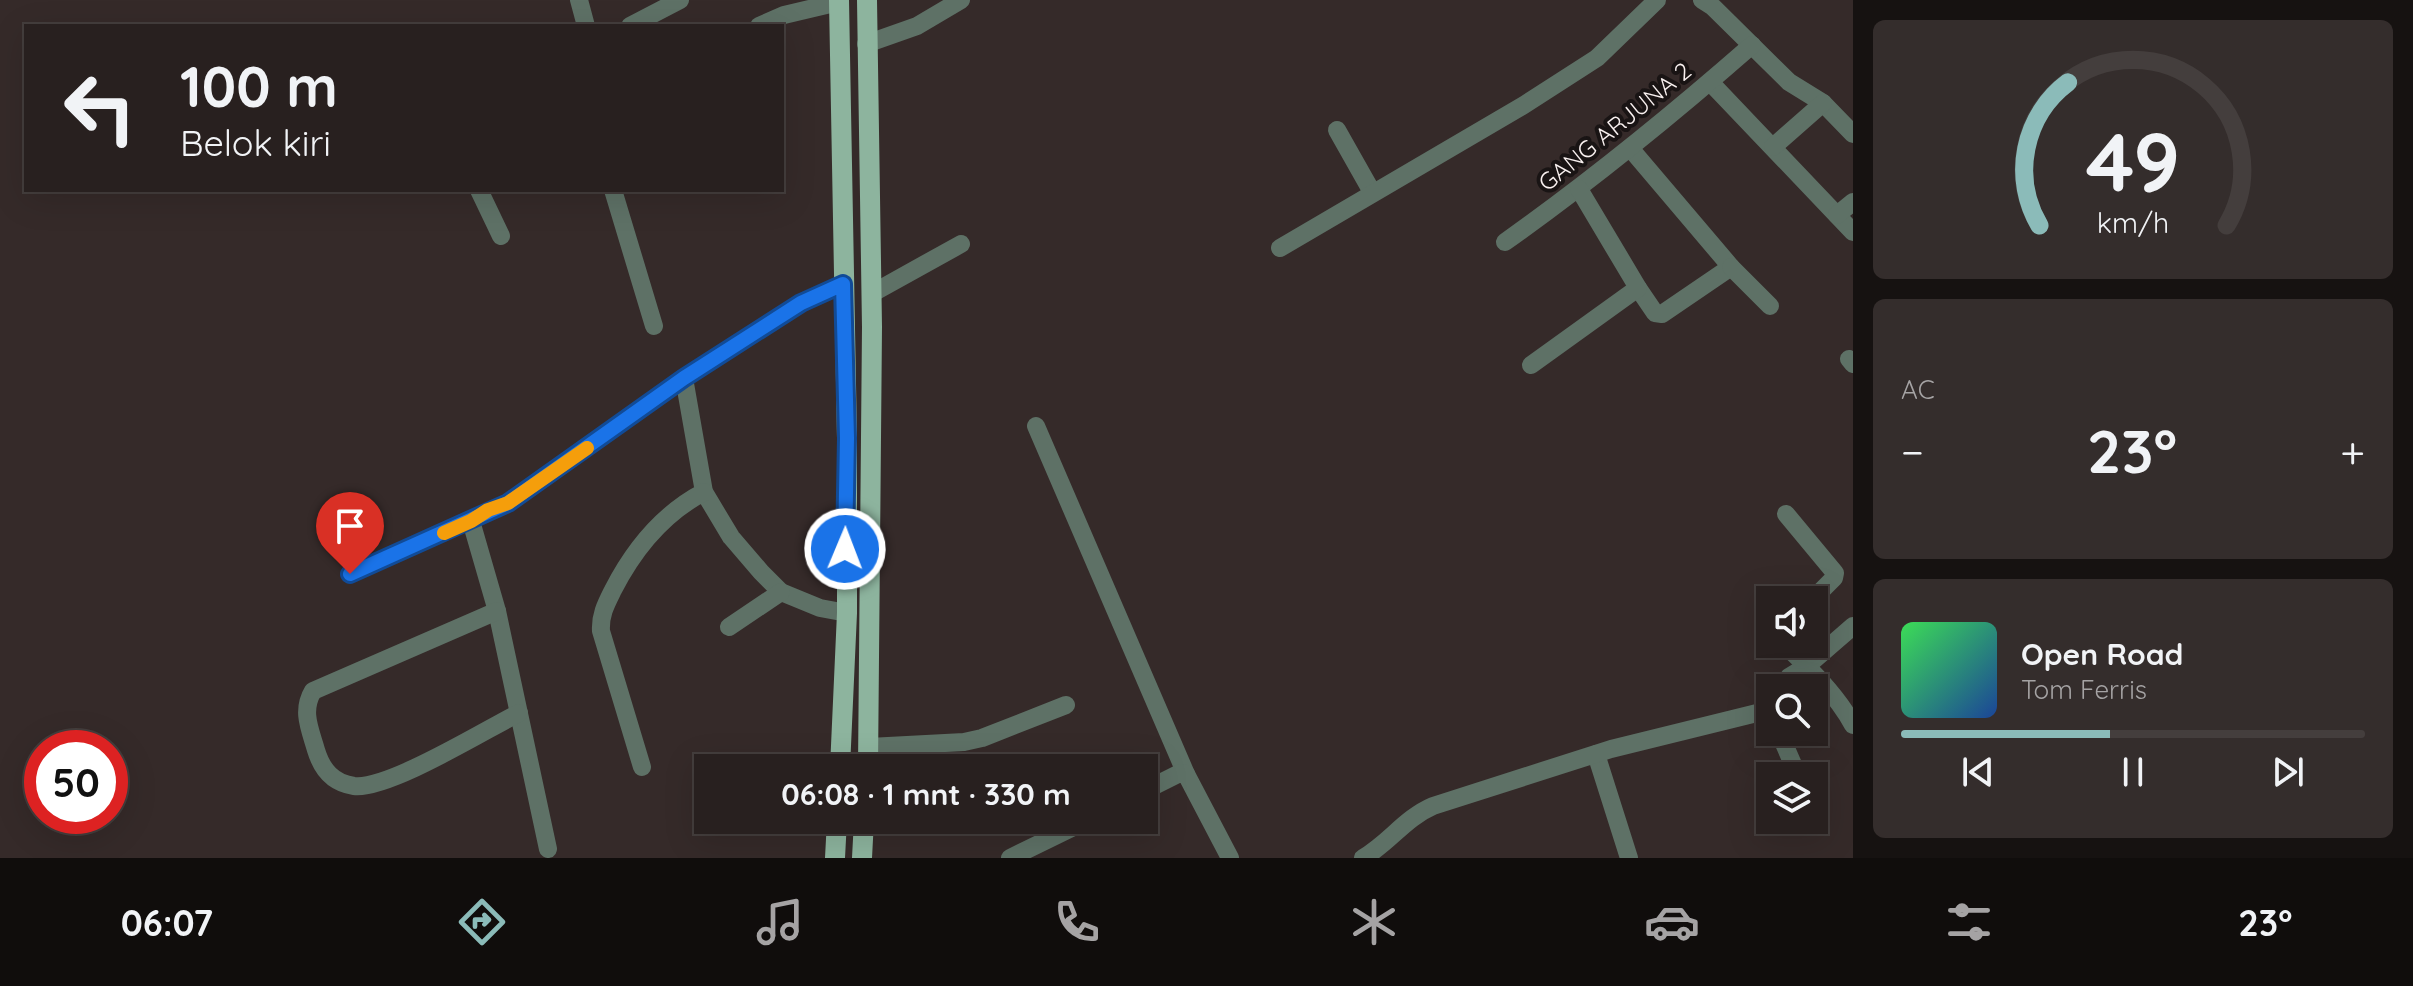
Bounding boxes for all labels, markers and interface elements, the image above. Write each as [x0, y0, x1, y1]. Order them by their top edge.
text: 100 m [180, 51, 338, 121]
street label: GANG ARJUNA 2 [1532, 55, 1697, 197]
icon: left [48, 56, 152, 160]
text: 49 [2086, 108, 2180, 212]
text: Belok kiri [180, 120, 331, 165]
text: km/h [2097, 204, 2169, 240]
text: AC [1901, 373, 1935, 406]
text: 23° [2087, 413, 2177, 488]
text: − [1901, 424, 1924, 479]
text: + [2340, 424, 2365, 479]
pin [316, 492, 384, 574]
icon: arrive [328, 504, 372, 548]
position arrow [803, 507, 887, 591]
map controls [1756, 586, 1828, 834]
button: sound [1756, 586, 1828, 658]
text: Open Road [2021, 635, 2183, 673]
text: Tom Ferris [2021, 673, 2147, 706]
button: search [1756, 674, 1828, 746]
speed limit sign: 50 [24, 730, 128, 834]
icon: previous [1956, 750, 2000, 794]
icon: pause [2111, 750, 2155, 794]
icon: next [2266, 750, 2310, 794]
button: layers [1756, 762, 1828, 834]
text: 06:08 · 1 mnt · 330 m [781, 775, 1071, 813]
icon: directions [454, 894, 510, 950]
icon: music [752, 894, 808, 950]
icon: phone [1049, 894, 1105, 950]
icon: climate [1346, 894, 1402, 950]
icon: car [1644, 894, 1700, 950]
icon: filters [1941, 894, 1997, 950]
text: 06:07 [121, 900, 213, 945]
text: 23° [2238, 900, 2292, 945]

